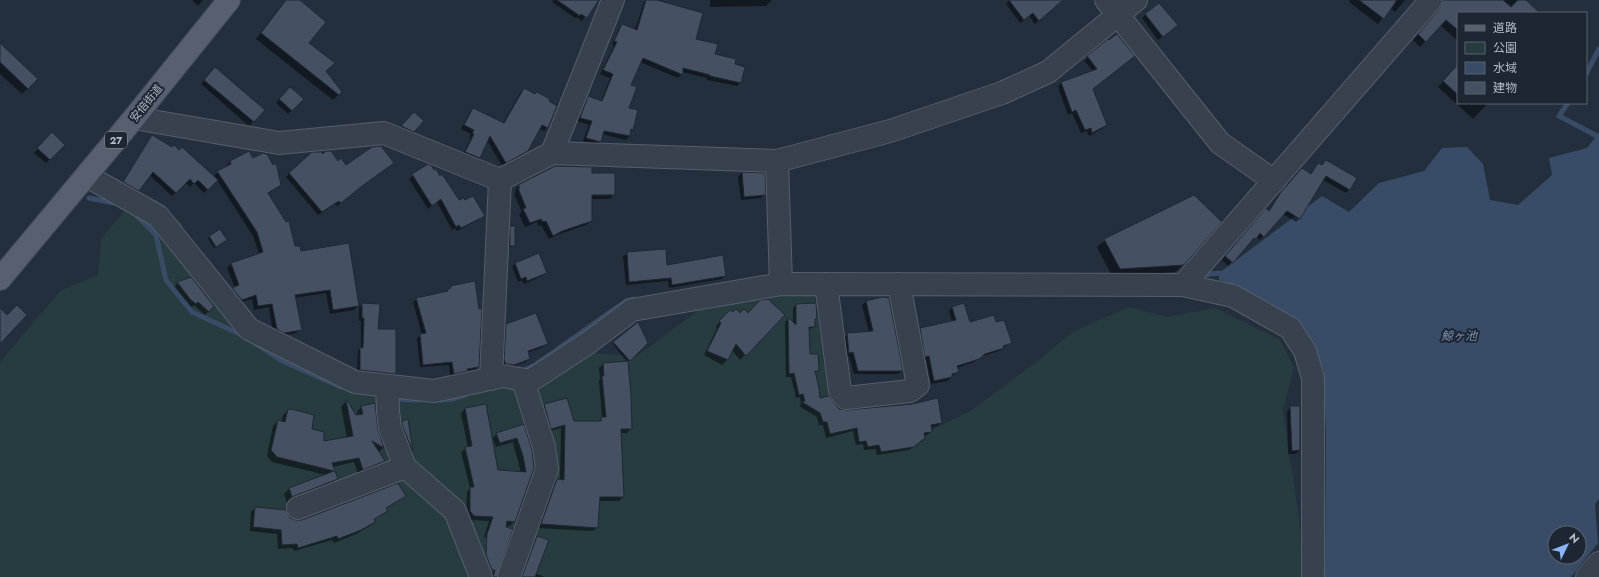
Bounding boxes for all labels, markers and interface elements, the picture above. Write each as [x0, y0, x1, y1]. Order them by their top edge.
legend [1457, 12, 1587, 104]
text: 道路 [1493, 19, 1517, 37]
text: 公園 [1493, 39, 1517, 57]
text: 水域 [1493, 59, 1517, 77]
text: 建物 [1493, 79, 1517, 97]
street label: 安倍街道 [126, 81, 166, 125]
road number: 27 [105, 132, 127, 148]
water label: 鯨ヶ池 [1441, 327, 1478, 345]
north arrow [1547, 525, 1587, 565]
text: N [1565, 530, 1583, 547]

